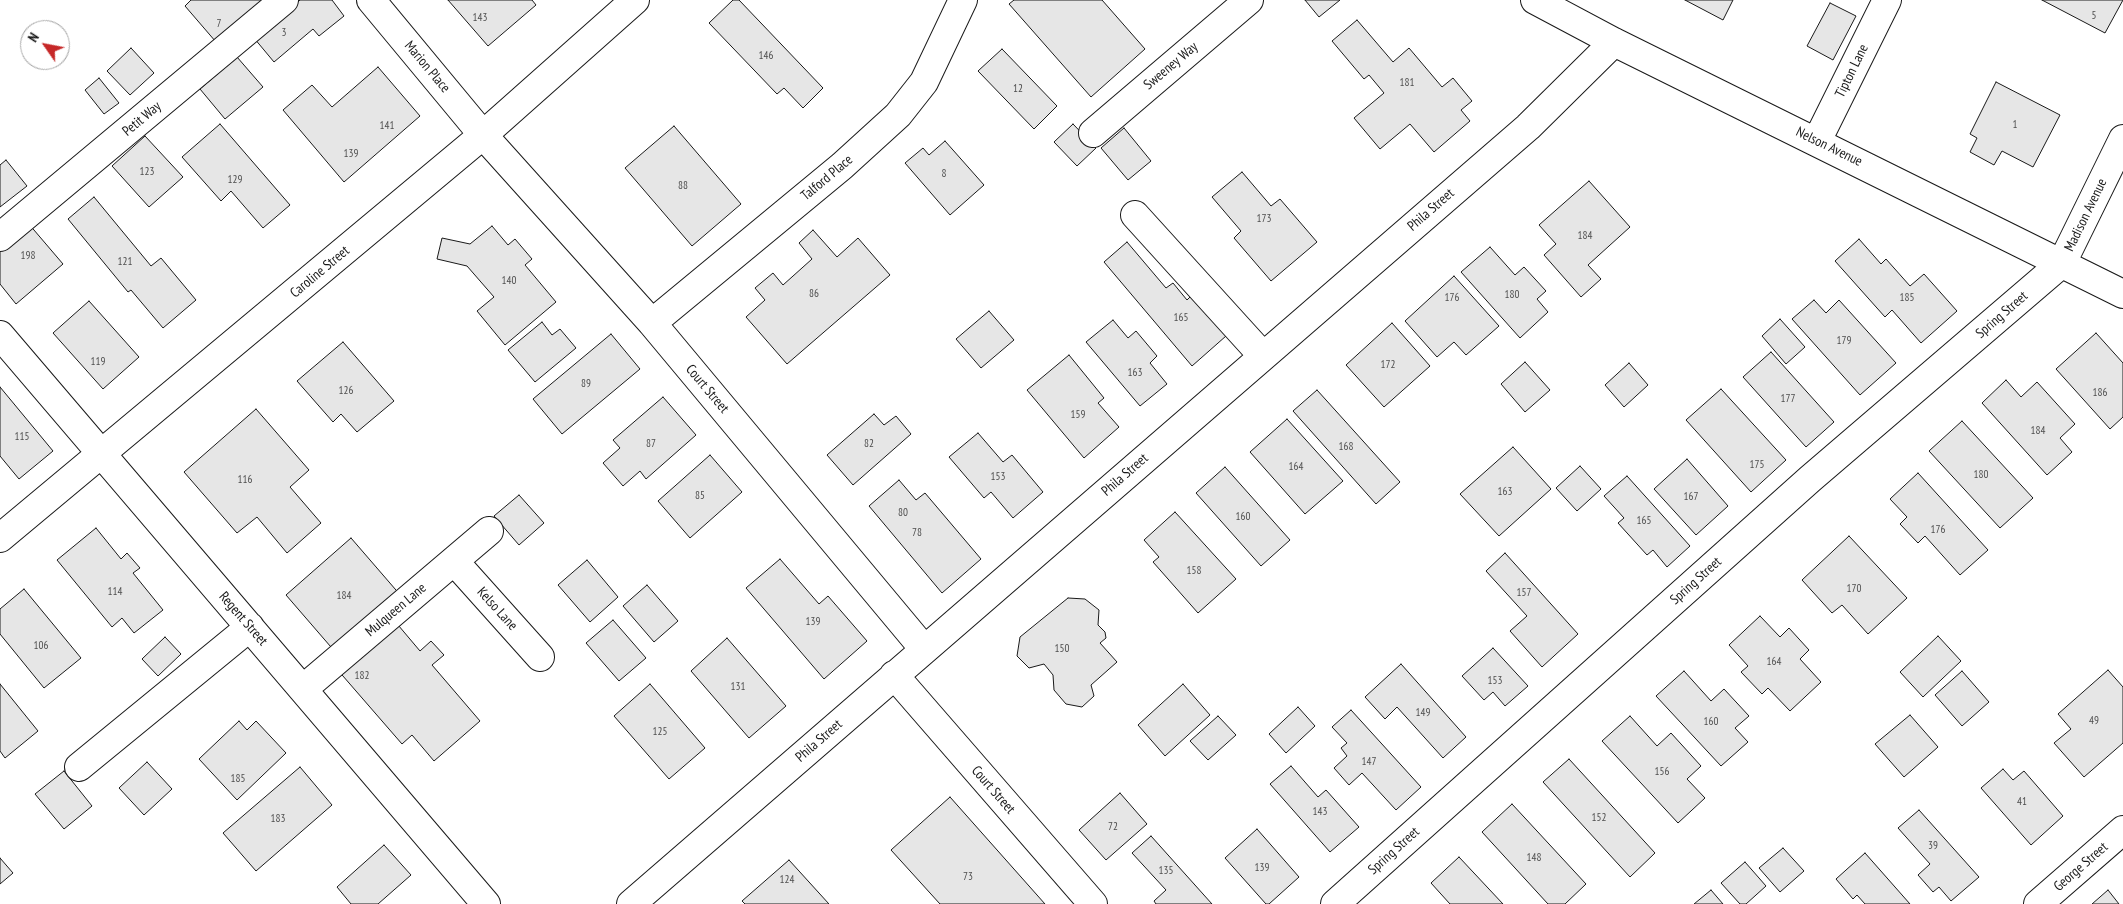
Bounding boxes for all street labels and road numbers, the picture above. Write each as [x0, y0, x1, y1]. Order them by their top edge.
street label: Marion Place [401, 38, 453, 96]
street label: Sweeney Way [1141, 39, 1201, 93]
street label: Tipton Lane [1832, 42, 1872, 100]
street label: Petit Way [119, 98, 165, 140]
street label: Nelson Avenue [1793, 124, 1865, 170]
street label: Talford Place [798, 152, 856, 204]
street label: Madison Avenue [2061, 176, 2111, 254]
street label: Phila Street [1404, 185, 1458, 235]
street label: Caroline Street [287, 242, 353, 302]
street label: Spring Street [1973, 288, 2031, 342]
street label: Court Street [682, 361, 732, 417]
street label: Phila Street [1098, 450, 1152, 500]
street label: Spring Street [1667, 554, 1725, 608]
street label: Mulqueen Lane [362, 580, 430, 640]
street label: Kelso Lane [473, 584, 521, 634]
street label: Regent Street [215, 589, 271, 649]
street label: Phila Street [792, 716, 846, 766]
street label: Court Street [968, 763, 1018, 817]
street label: Spring Street [1365, 824, 1423, 878]
street label: George Street [2051, 839, 2111, 895]

